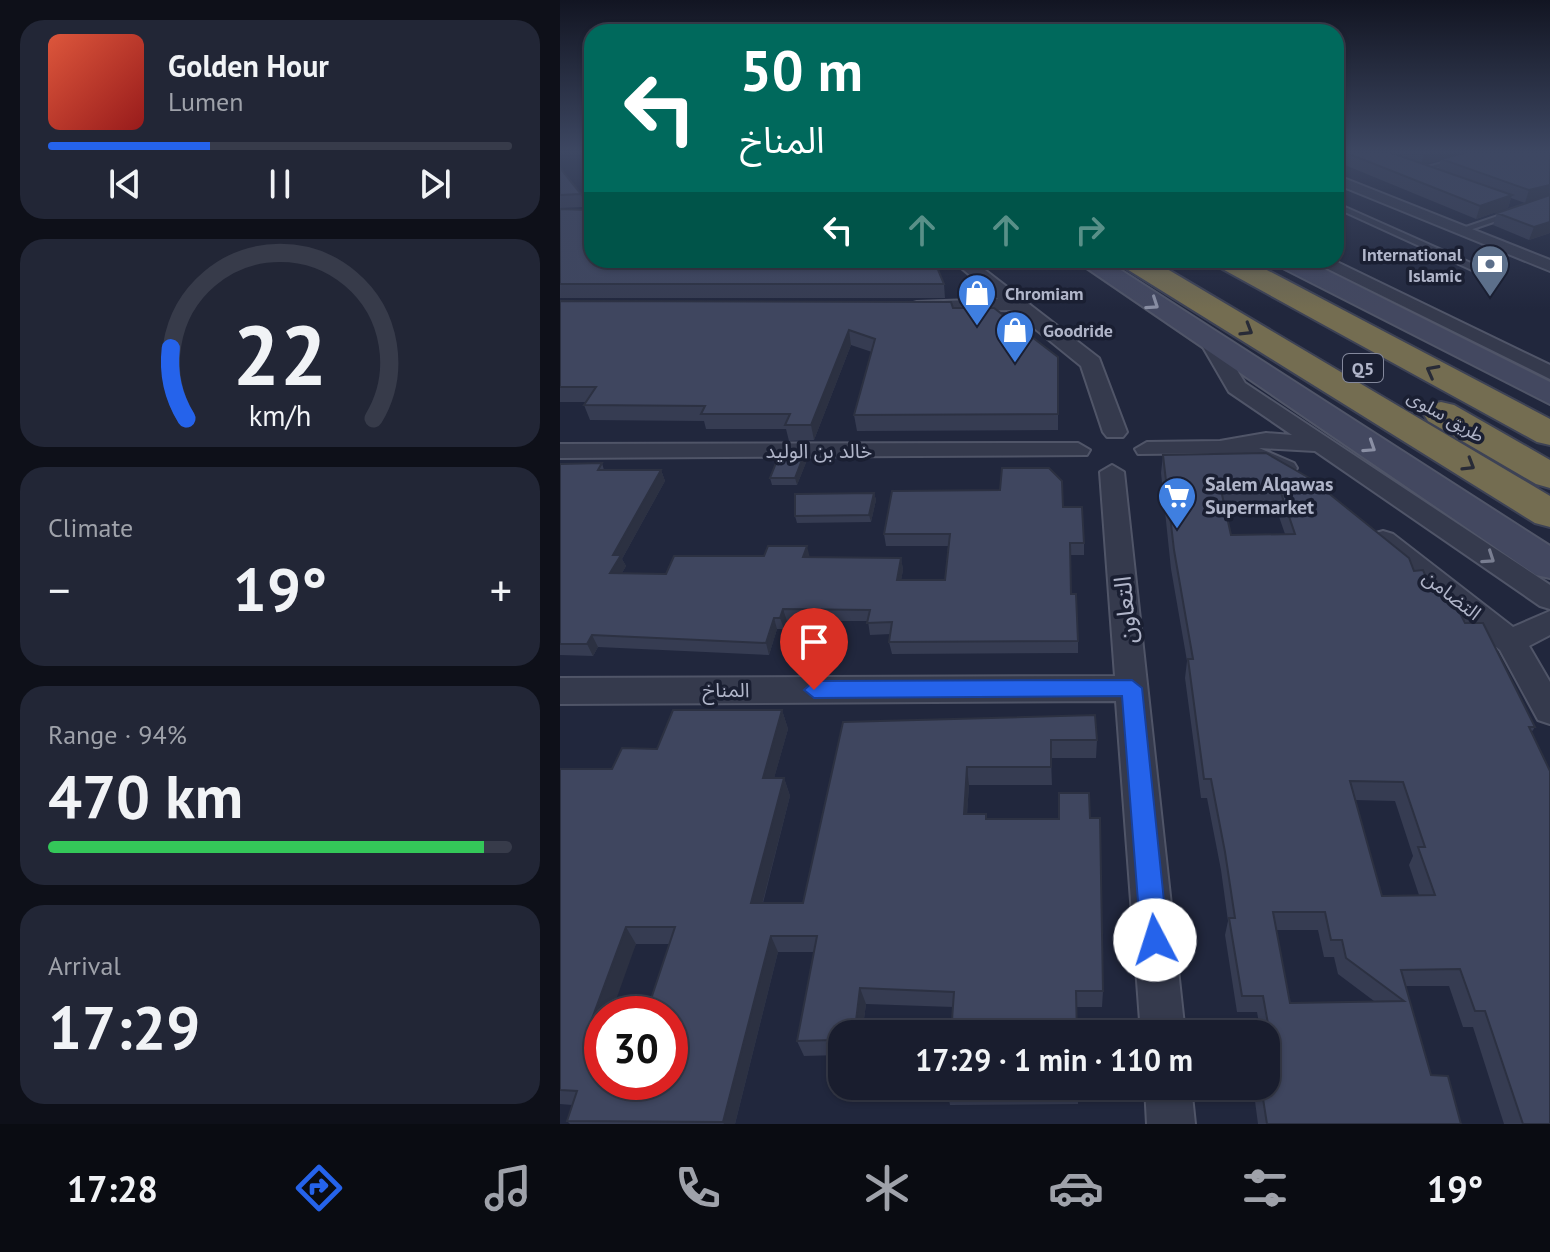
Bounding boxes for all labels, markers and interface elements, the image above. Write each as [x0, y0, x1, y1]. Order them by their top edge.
text: 50 m [740, 34, 863, 106]
text: Golden Hour [168, 46, 329, 85]
icon: left [608, 56, 712, 160]
text: Lumen [168, 85, 243, 118]
text: المناخ [740, 116, 825, 163]
icon: previous [103, 162, 147, 206]
icon: pause [258, 162, 302, 206]
icon: next [413, 162, 457, 206]
icon: left [816, 208, 860, 252]
icon: ahead [900, 208, 944, 252]
icon: ahead [984, 208, 1028, 252]
icon: right [1068, 208, 1112, 252]
place label: International Islamic [1362, 243, 1463, 287]
bank icon: International Islamic [1469, 243, 1511, 298]
shop icon: Chromiam [956, 272, 998, 327]
place label: Chromiam [1005, 282, 1084, 305]
one-way arrow [1144, 294, 1158, 309]
text: 22 [233, 300, 327, 408]
shop icon: Goodride [994, 309, 1036, 364]
place label: Goodride [1043, 319, 1113, 342]
one-way arrow [1238, 320, 1253, 335]
road number: Q5 [1343, 354, 1383, 382]
one-way arrow [1426, 365, 1440, 380]
street label: طريق سلوى [1403, 385, 1489, 447]
text: km/h [249, 397, 311, 434]
one-way arrow [1361, 437, 1375, 452]
street label: خالد بن الوليد [766, 438, 872, 464]
one-way arrow [1460, 455, 1475, 470]
place label: Salem Alqawas Supermarket [1205, 471, 1333, 520]
supermarket icon: Salem Alqawas Supermarket [1156, 475, 1198, 530]
text: Climate [48, 511, 133, 544]
one-way arrow [1480, 549, 1495, 564]
text: 19° [233, 550, 327, 628]
text: − [48, 561, 70, 618]
text: + [490, 561, 512, 618]
street label: التضامن [1417, 564, 1487, 626]
street label: التعاون [1107, 575, 1143, 645]
pin [780, 608, 848, 690]
icon: arrive [792, 620, 836, 664]
street label: المناخ [703, 677, 749, 705]
text: Range · 94% [48, 718, 187, 751]
text: 470 km [48, 757, 243, 835]
position arrow [1113, 898, 1197, 982]
text: Arrival [48, 949, 121, 982]
text: 17:29 [48, 988, 200, 1066]
speed limit sign: 30 [584, 996, 688, 1100]
text: 17:29 · 1 min · 110 m [915, 1040, 1193, 1079]
icon: directions [291, 1160, 347, 1216]
icon: music [480, 1160, 536, 1216]
icon: phone [670, 1160, 726, 1216]
icon: climate [859, 1160, 915, 1216]
icon: car [1048, 1160, 1104, 1216]
icon: filters [1237, 1160, 1293, 1216]
text: 17:28 [67, 1165, 158, 1212]
text: 19° [1427, 1165, 1483, 1212]

